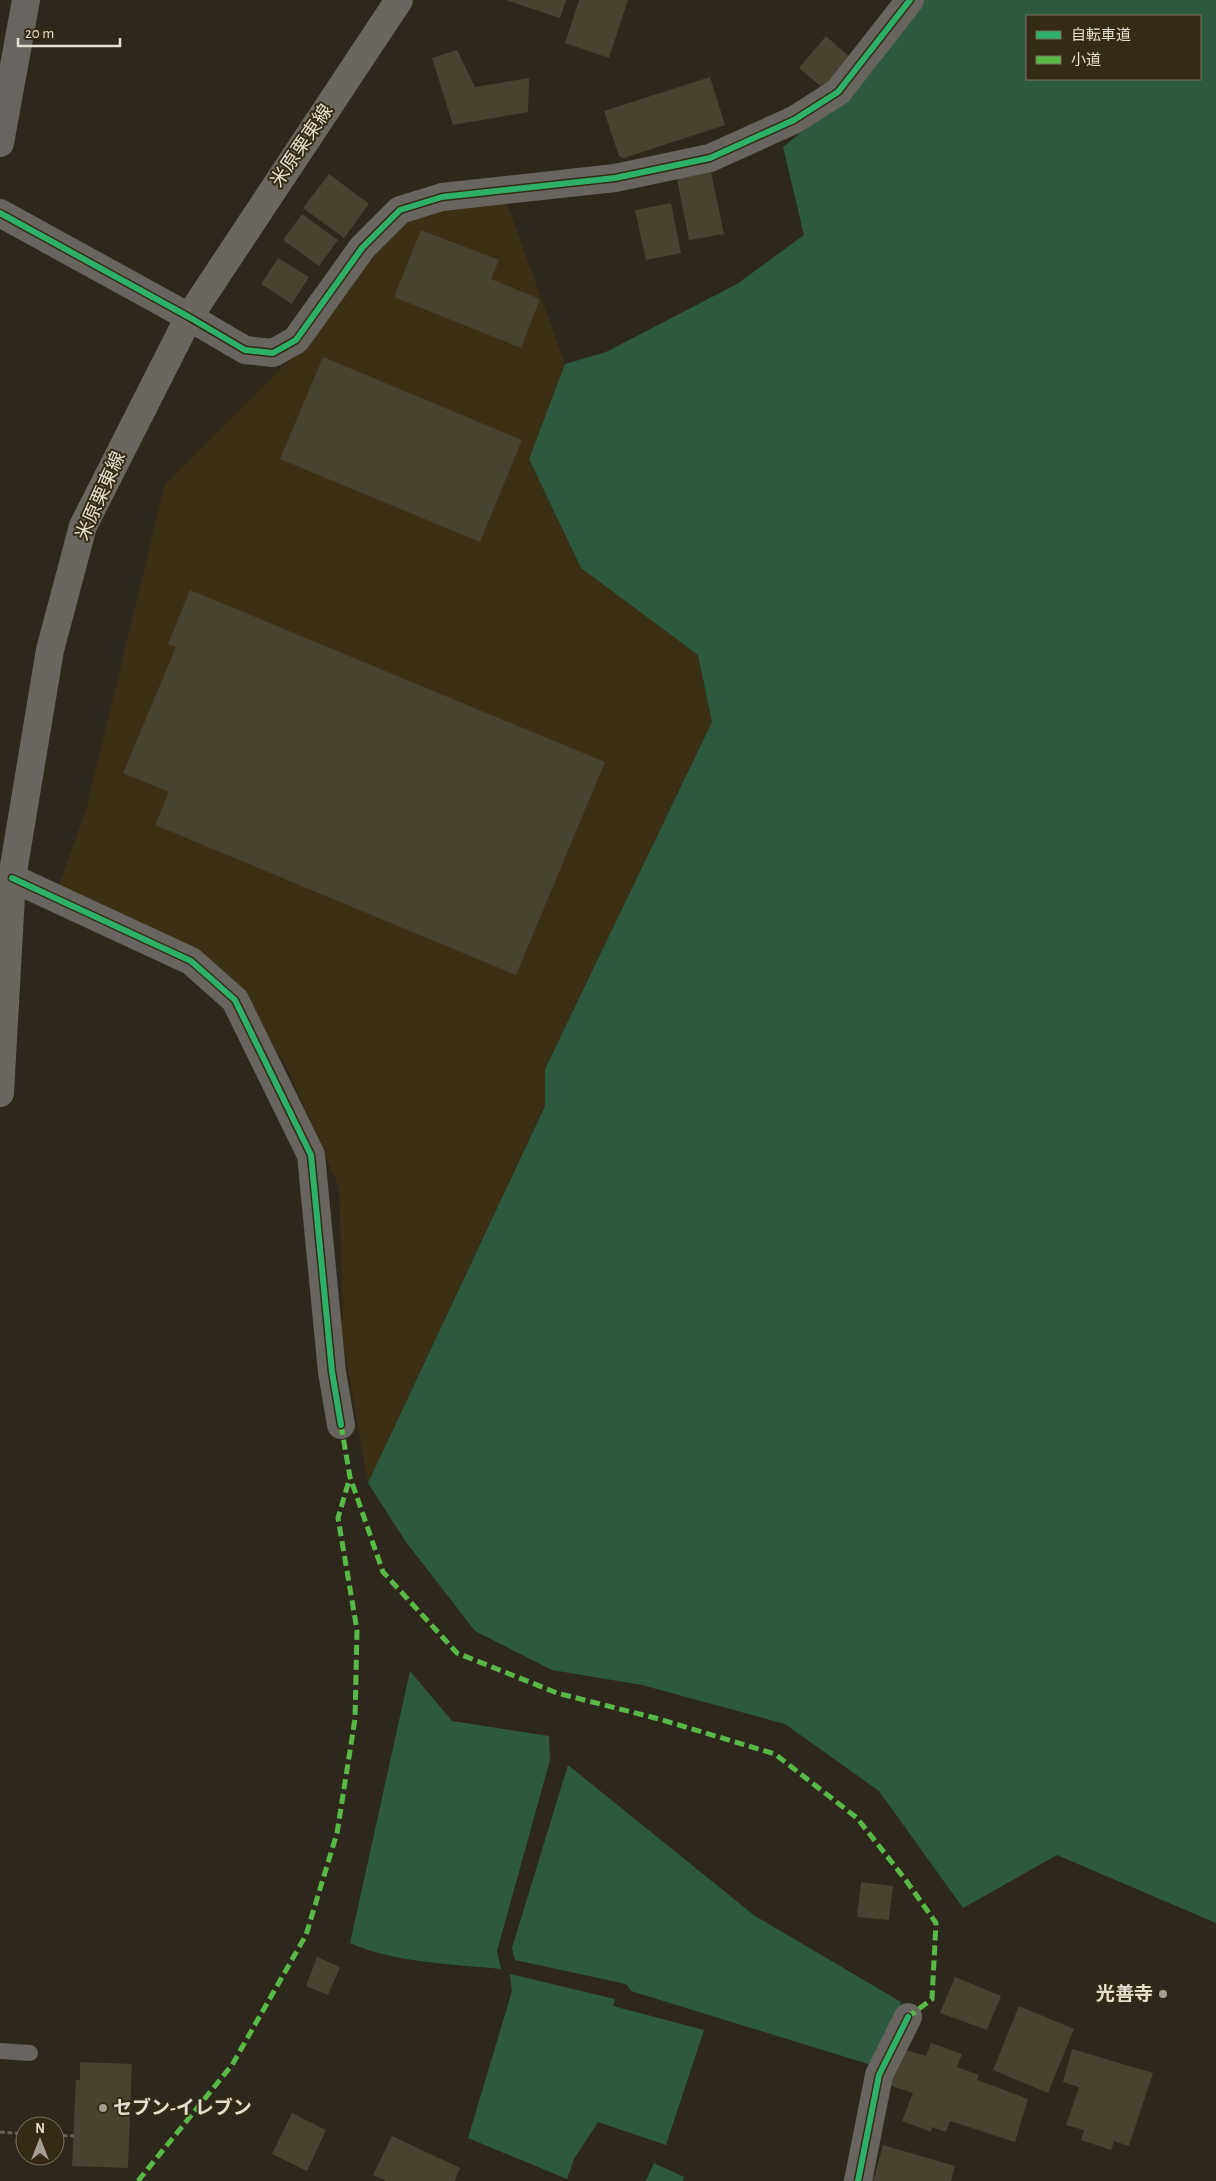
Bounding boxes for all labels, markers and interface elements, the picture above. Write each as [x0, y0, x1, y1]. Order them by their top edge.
scale bar [18, 15, 120, 47]
legend [1026, 15, 1201, 80]
text: 20 m [25, 26, 54, 41]
text: 自転車道 [1071, 27, 1131, 43]
text: 小道 [1071, 52, 1101, 68]
street label: 米原栗東線 [267, 101, 336, 191]
street label: 米原栗東線 [72, 448, 129, 543]
place label: 光善寺 [1096, 1984, 1153, 2004]
marker: 光善寺 [1157, 1988, 1169, 2000]
place label: セブン-イレブン [113, 2097, 252, 2118]
marker: セブン-イレブン [97, 2102, 109, 2114]
north arrow [15, 2116, 65, 2166]
text: N [35, 2122, 45, 2136]

